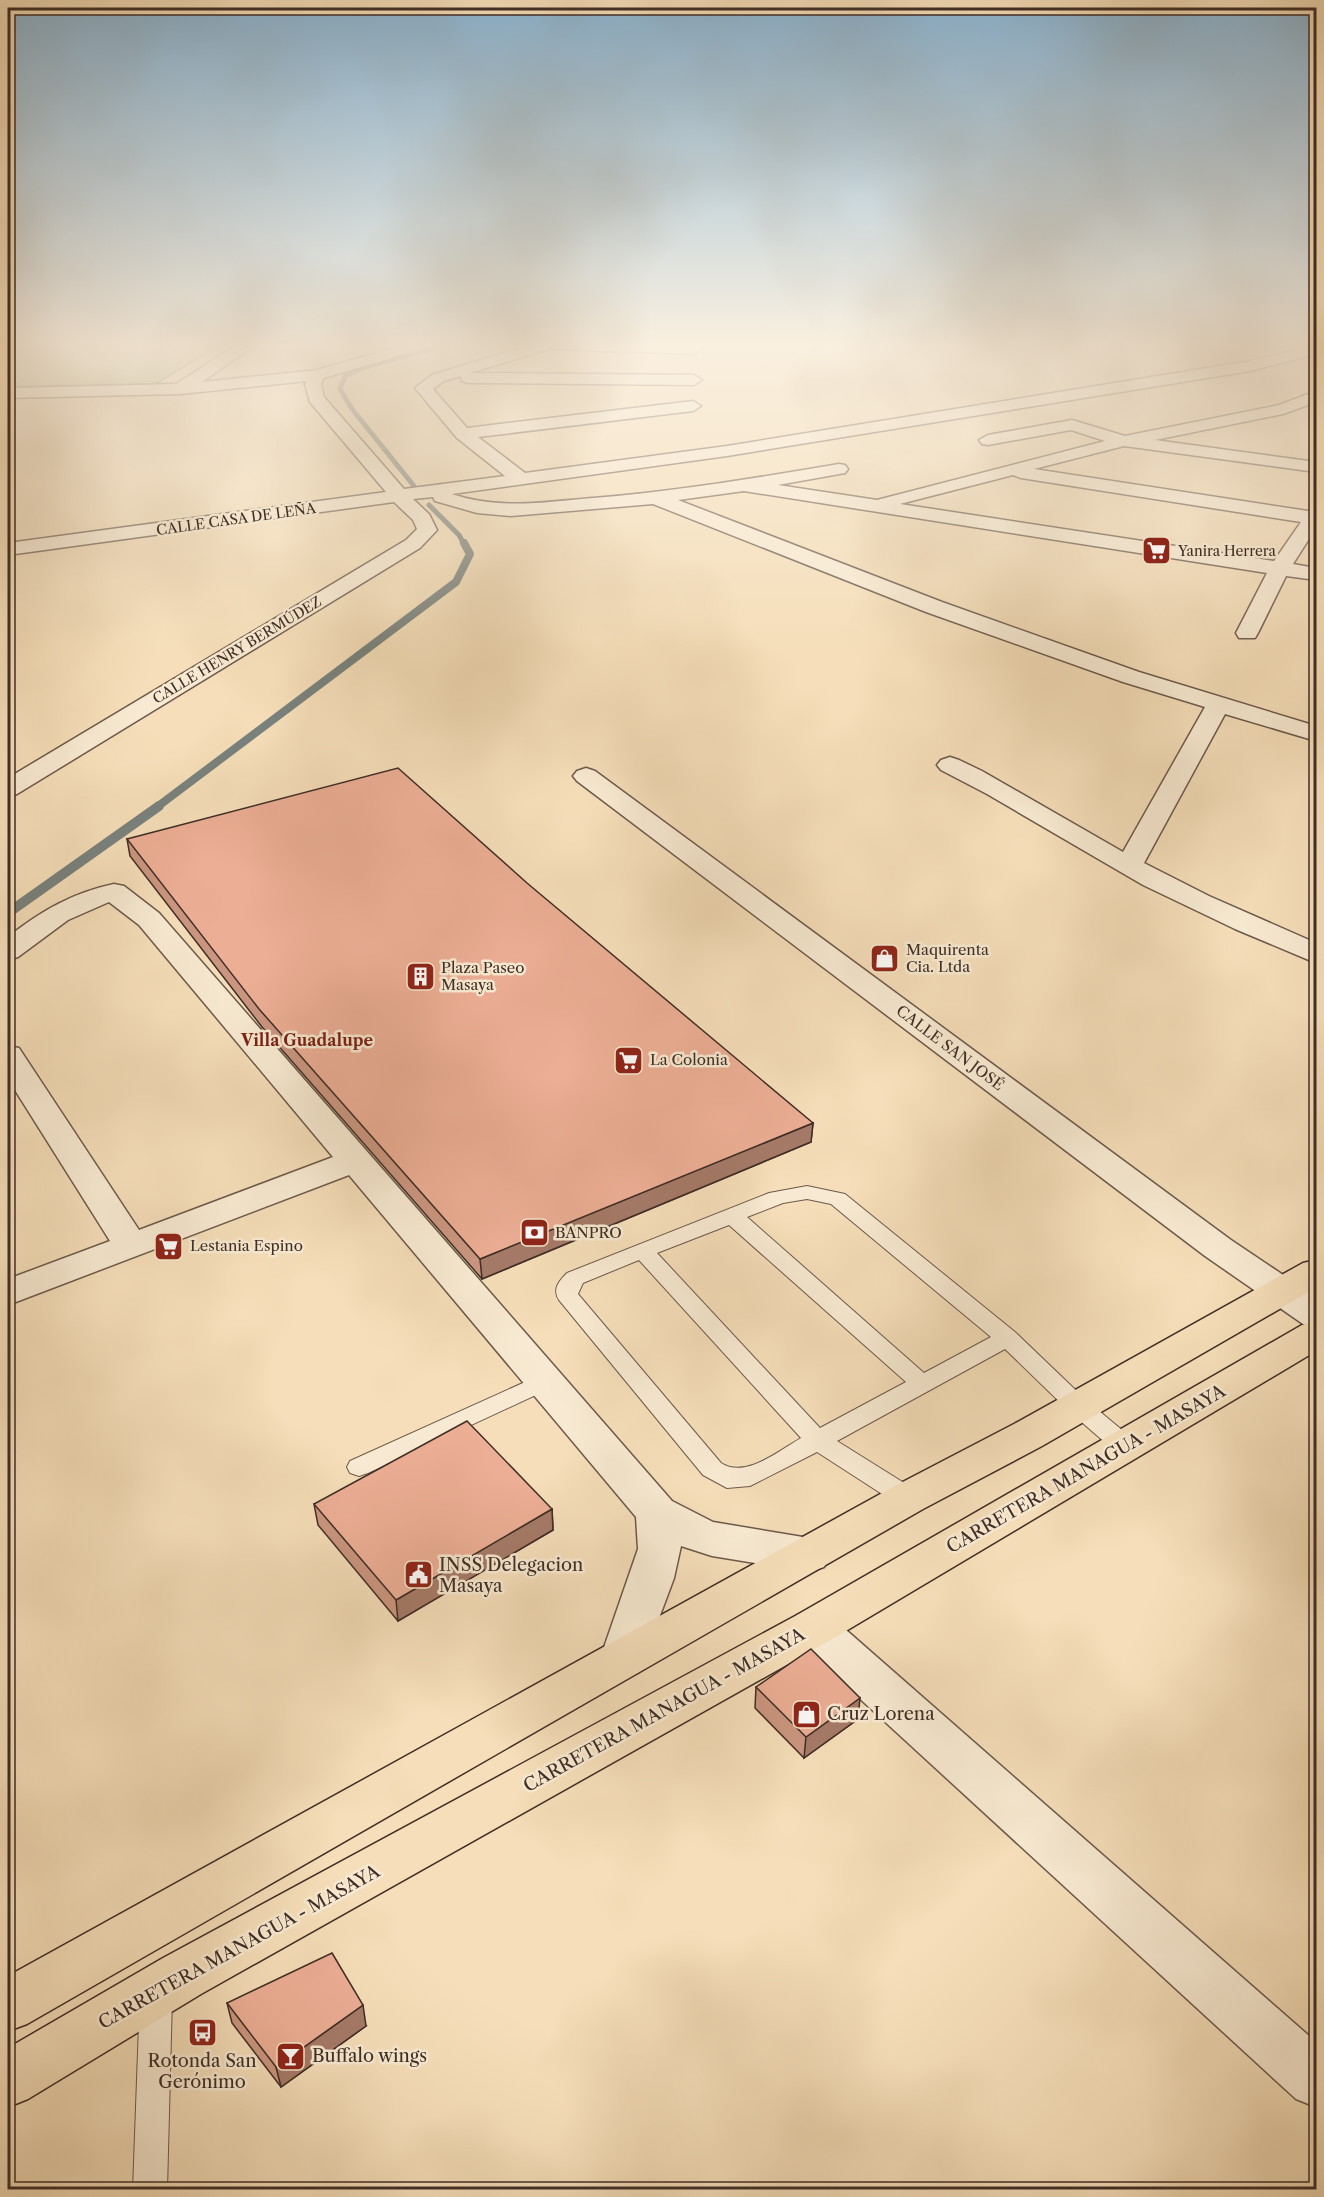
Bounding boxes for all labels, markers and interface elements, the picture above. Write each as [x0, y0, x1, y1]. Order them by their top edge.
street label: CALLE CASA DE LEÑA [155, 498, 318, 539]
supermarket icon: Yanira Herrera [1141, 535, 1173, 567]
place label: Yanira Herrera [1177, 542, 1277, 560]
street label: CALLE HENRY BERMÚDEZ [149, 592, 325, 708]
place label: Maquirenta Cia. Ltda [906, 940, 989, 976]
shop icon: Maquirenta Cia. Ltda [869, 943, 901, 975]
place label: Plaza Paseo Masaya [441, 958, 524, 994]
building icon: Plaza Paseo Masaya [404, 961, 436, 993]
street label: CALLE SAN JOSÉ [893, 1001, 1008, 1094]
district label: Villa Guadalupe [240, 1030, 374, 1050]
supermarket icon: La Colonia [613, 1044, 645, 1076]
place label: La Colonia [650, 1050, 728, 1069]
bank icon: BANPRO [518, 1217, 550, 1249]
place label: BANPRO [555, 1223, 622, 1242]
supermarket icon: Lestania Espino [153, 1230, 185, 1262]
place label: Lestania Espino [190, 1236, 303, 1255]
street label: CARRETERA MANAGUA - MASAYA [943, 1380, 1230, 1558]
place label: INSS Delegacion Masaya [439, 1554, 583, 1597]
public building icon: INSS Delegacion Masaya [402, 1559, 434, 1591]
street label: CARRETERA MANAGUA - MASAYA [519, 1623, 809, 1797]
shop icon: Cruz Lorena [790, 1698, 822, 1730]
place label: Cruz Lorena [827, 1703, 935, 1725]
street label: CARRETERA MANAGUA - MASAYA [94, 1860, 384, 2034]
bus stop icon: Rotonda San Gerónimo [186, 2016, 218, 2048]
bar icon: Buffalo wings [275, 2040, 307, 2072]
place label: Buffalo wings [312, 2045, 427, 2067]
place label: Rotonda San Gerónimo [147, 2050, 257, 2093]

